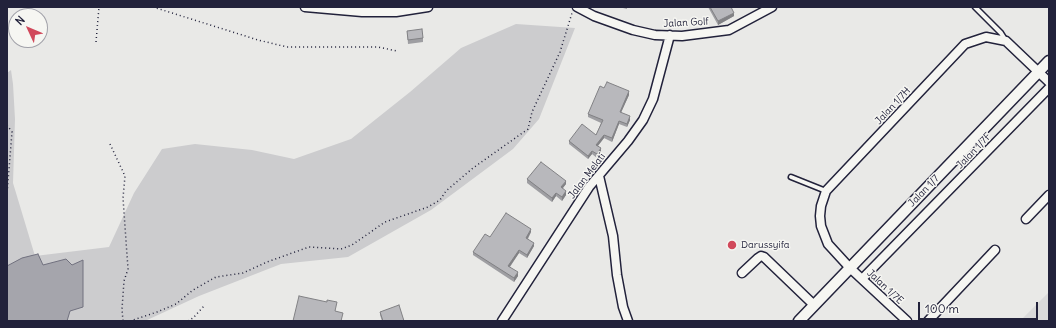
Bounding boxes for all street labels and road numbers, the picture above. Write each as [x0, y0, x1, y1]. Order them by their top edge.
street label: Jalan Golf [663, 16, 709, 30]
street label: Jalan 1/7H [873, 85, 913, 127]
street label: Jalan 1/7F [954, 131, 994, 171]
street label: Jalan Melati [566, 151, 608, 201]
street label: Jalan 1/7 [906, 173, 942, 209]
street label: Jalan 1/7E [864, 267, 906, 307]

